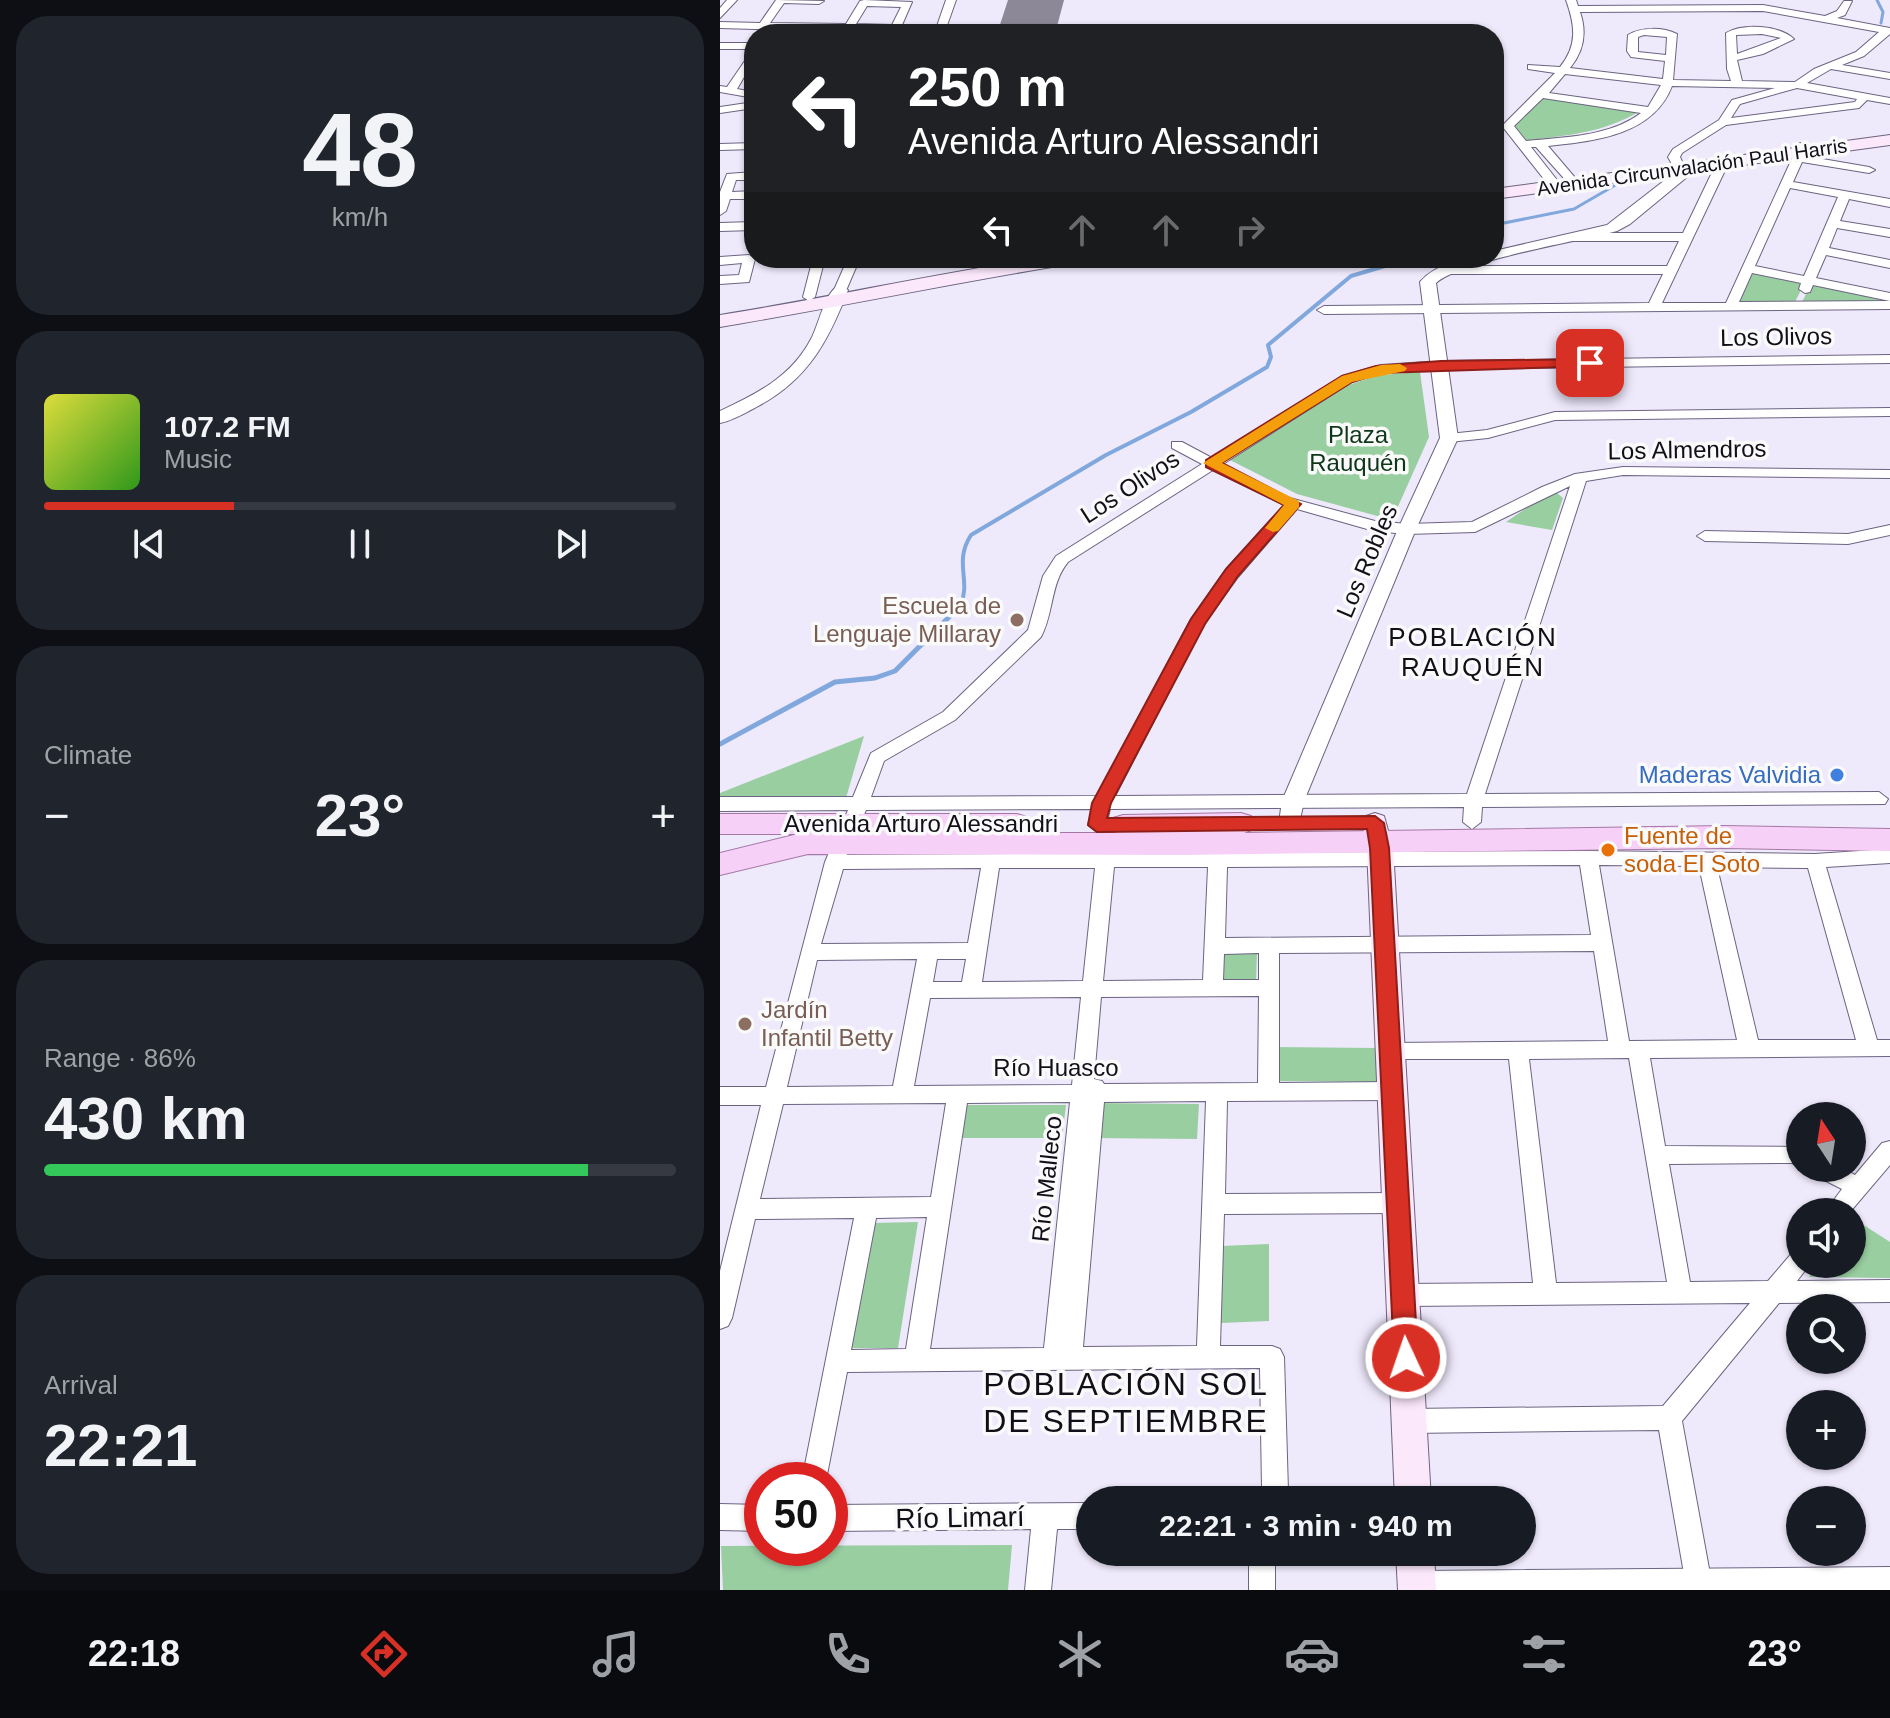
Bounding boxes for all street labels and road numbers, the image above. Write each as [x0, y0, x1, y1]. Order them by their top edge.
street label: Avenida Circunvalación Paul Harris [1535, 134, 1849, 200]
street label: Los Olivos [1720, 322, 1832, 351]
street label: Los Almendros [1607, 435, 1767, 464]
street label: Los Olivos [1075, 445, 1184, 528]
street label: Los Robles [1331, 500, 1402, 621]
street label: Avenida Arturo Alessandri [784, 810, 1058, 837]
street label: Río Huasco [993, 1054, 1119, 1081]
street label: Río Malleco [1026, 1115, 1067, 1243]
street label: Río Limarí [895, 1501, 1025, 1534]

